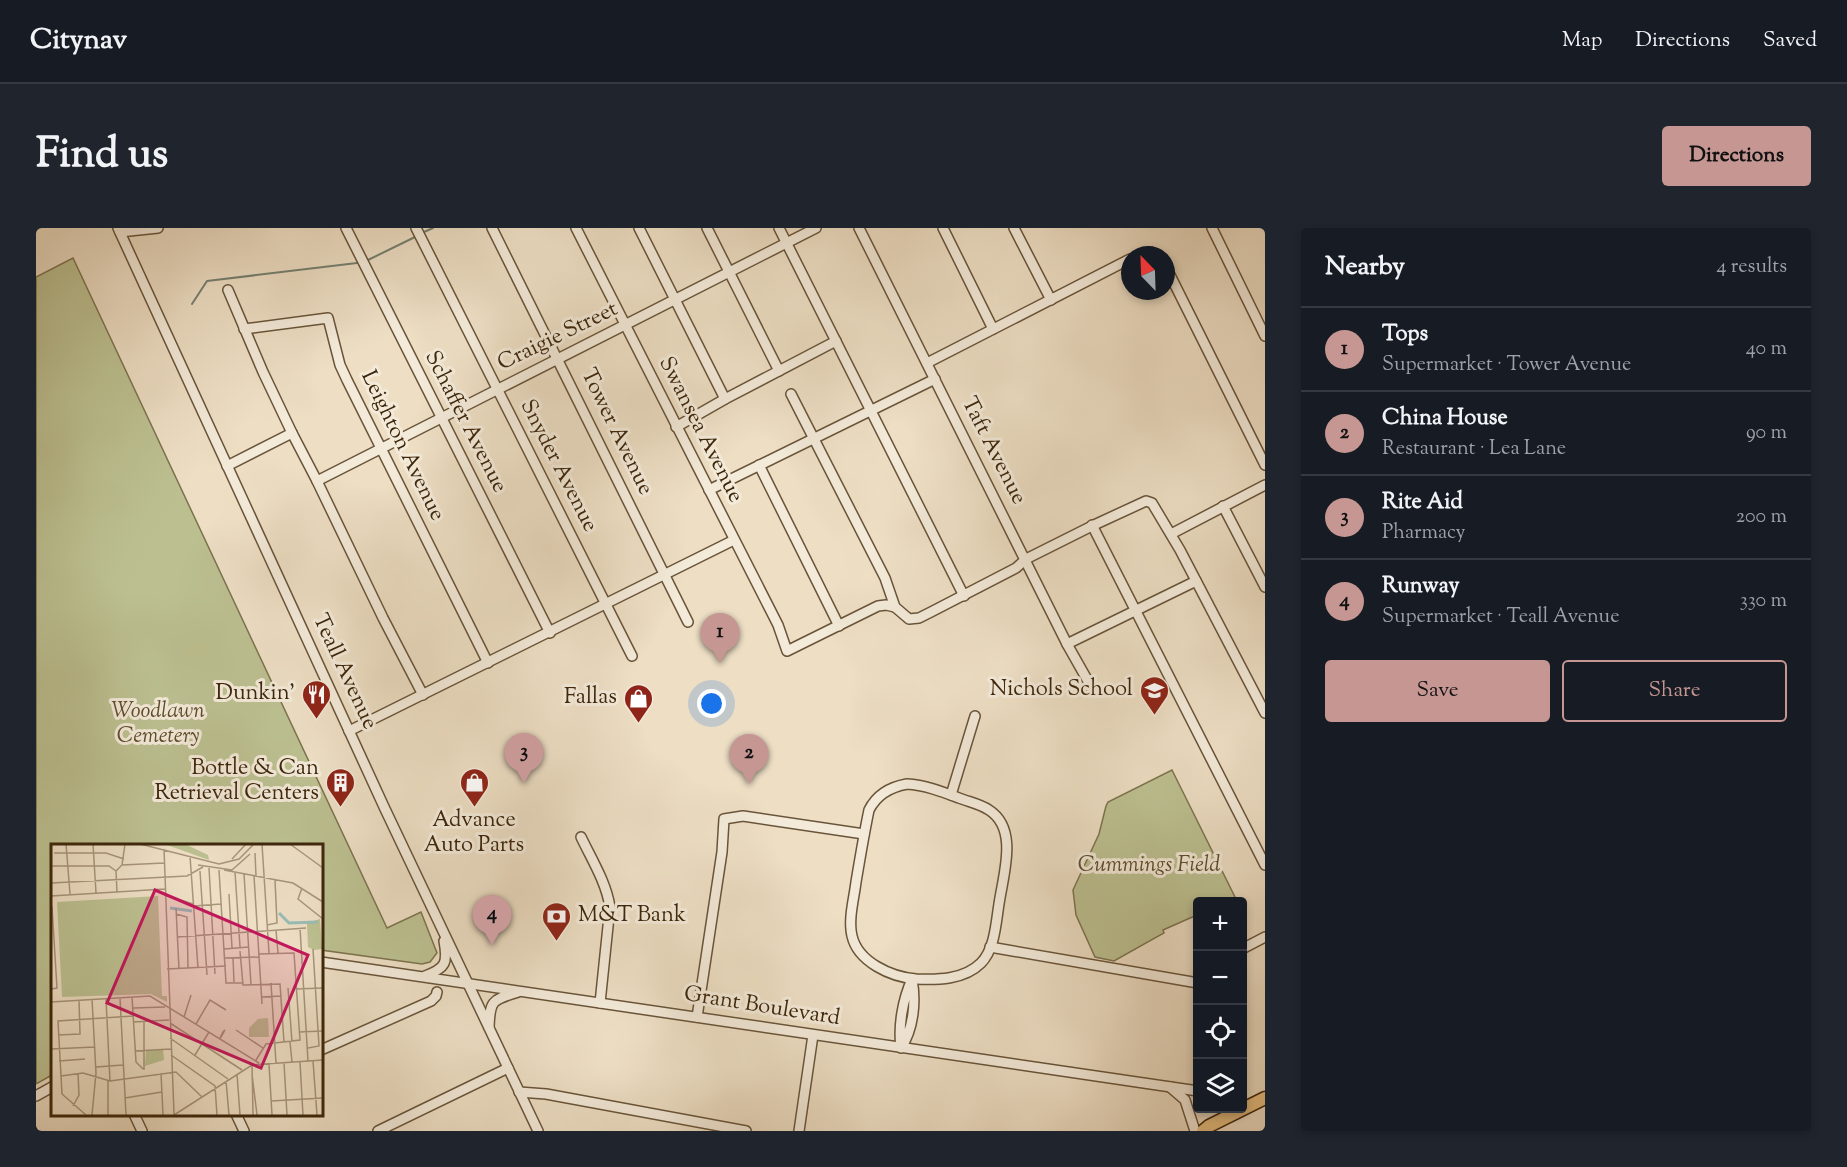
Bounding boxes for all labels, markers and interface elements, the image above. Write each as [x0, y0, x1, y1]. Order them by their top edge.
text: Citynav [30, 21, 127, 61]
text: Map [1562, 26, 1602, 56]
text: Directions [1635, 26, 1730, 56]
text: Saved [1763, 26, 1817, 56]
text: Find us [36, 126, 168, 186]
button: Directions [1662, 126, 1811, 186]
north arrow [1121, 246, 1175, 300]
text: Nearby [1325, 249, 1405, 286]
text: 4 results [1716, 253, 1787, 282]
street label: Craigie Street [492, 294, 624, 380]
text: Tops [1382, 319, 1428, 351]
text: 1 [1341, 335, 1348, 364]
text: 40 m [1746, 335, 1787, 364]
street label: Schaffer Avenue [415, 345, 515, 499]
street label: Swansea Avenue [649, 351, 751, 509]
text: Supermarket · Tower Avenue [1382, 351, 1631, 380]
street label: Tower Avenue [571, 363, 661, 501]
street label: Leighton Avenue [352, 365, 452, 527]
street label: Taft Avenue [952, 392, 1034, 510]
street label: Snyder Avenue [511, 394, 605, 538]
text: China House [1382, 403, 1508, 435]
text: 2 [1340, 419, 1349, 448]
text: 90 m [1746, 419, 1787, 448]
text: Restaurant · Lea Lane [1382, 435, 1566, 464]
text: Rite Aid [1382, 487, 1463, 519]
text: 3 [1340, 503, 1349, 532]
text: 200 m [1736, 503, 1787, 532]
text: Pharmacy [1382, 519, 1465, 548]
text: Runway [1382, 571, 1459, 603]
text: 4 [1339, 587, 1350, 616]
text: 330 m [1740, 587, 1787, 616]
text: Supermarket · Teall Avenue [1382, 603, 1619, 632]
street label: Teall Avenue [303, 609, 385, 735]
pin: 1 [700, 614, 740, 663]
button: Save [1325, 660, 1550, 722]
button: Share [1562, 660, 1787, 722]
place label: Nichols School [990, 674, 1133, 706]
school or university icon: Nichols School [1138, 674, 1170, 716]
place label: Dunkin' [215, 678, 295, 710]
restaurant icon: Dunkin' [300, 678, 332, 720]
place label: Fallas [564, 682, 617, 714]
shop icon: Fallas [622, 682, 654, 724]
your location [697, 689, 726, 718]
park label: Woodlawn Cemetery [111, 696, 205, 753]
pin: 3 [504, 734, 544, 783]
pin: 2 [730, 734, 768, 784]
place label: Bottle & Can Retrieval Centers [155, 753, 319, 810]
building icon: Bottle & Can Retrieval Centers [324, 766, 356, 808]
shop icon: Advance Auto Parts [458, 766, 490, 808]
place label: Advance Auto Parts [424, 805, 524, 862]
inset map [51, 844, 322, 1116]
park label: Cummings Field [1078, 850, 1220, 882]
pin: 4 [472, 896, 512, 945]
map controls [1193, 897, 1247, 1113]
button: + [1193, 897, 1247, 951]
bank icon: M&T Bank [541, 900, 573, 942]
place label: M&T Bank [578, 900, 686, 932]
button: − [1193, 951, 1247, 1005]
street label: Grant Boulevard [682, 979, 842, 1035]
button: locate [1193, 1005, 1247, 1059]
button: layers [1193, 1059, 1247, 1113]

